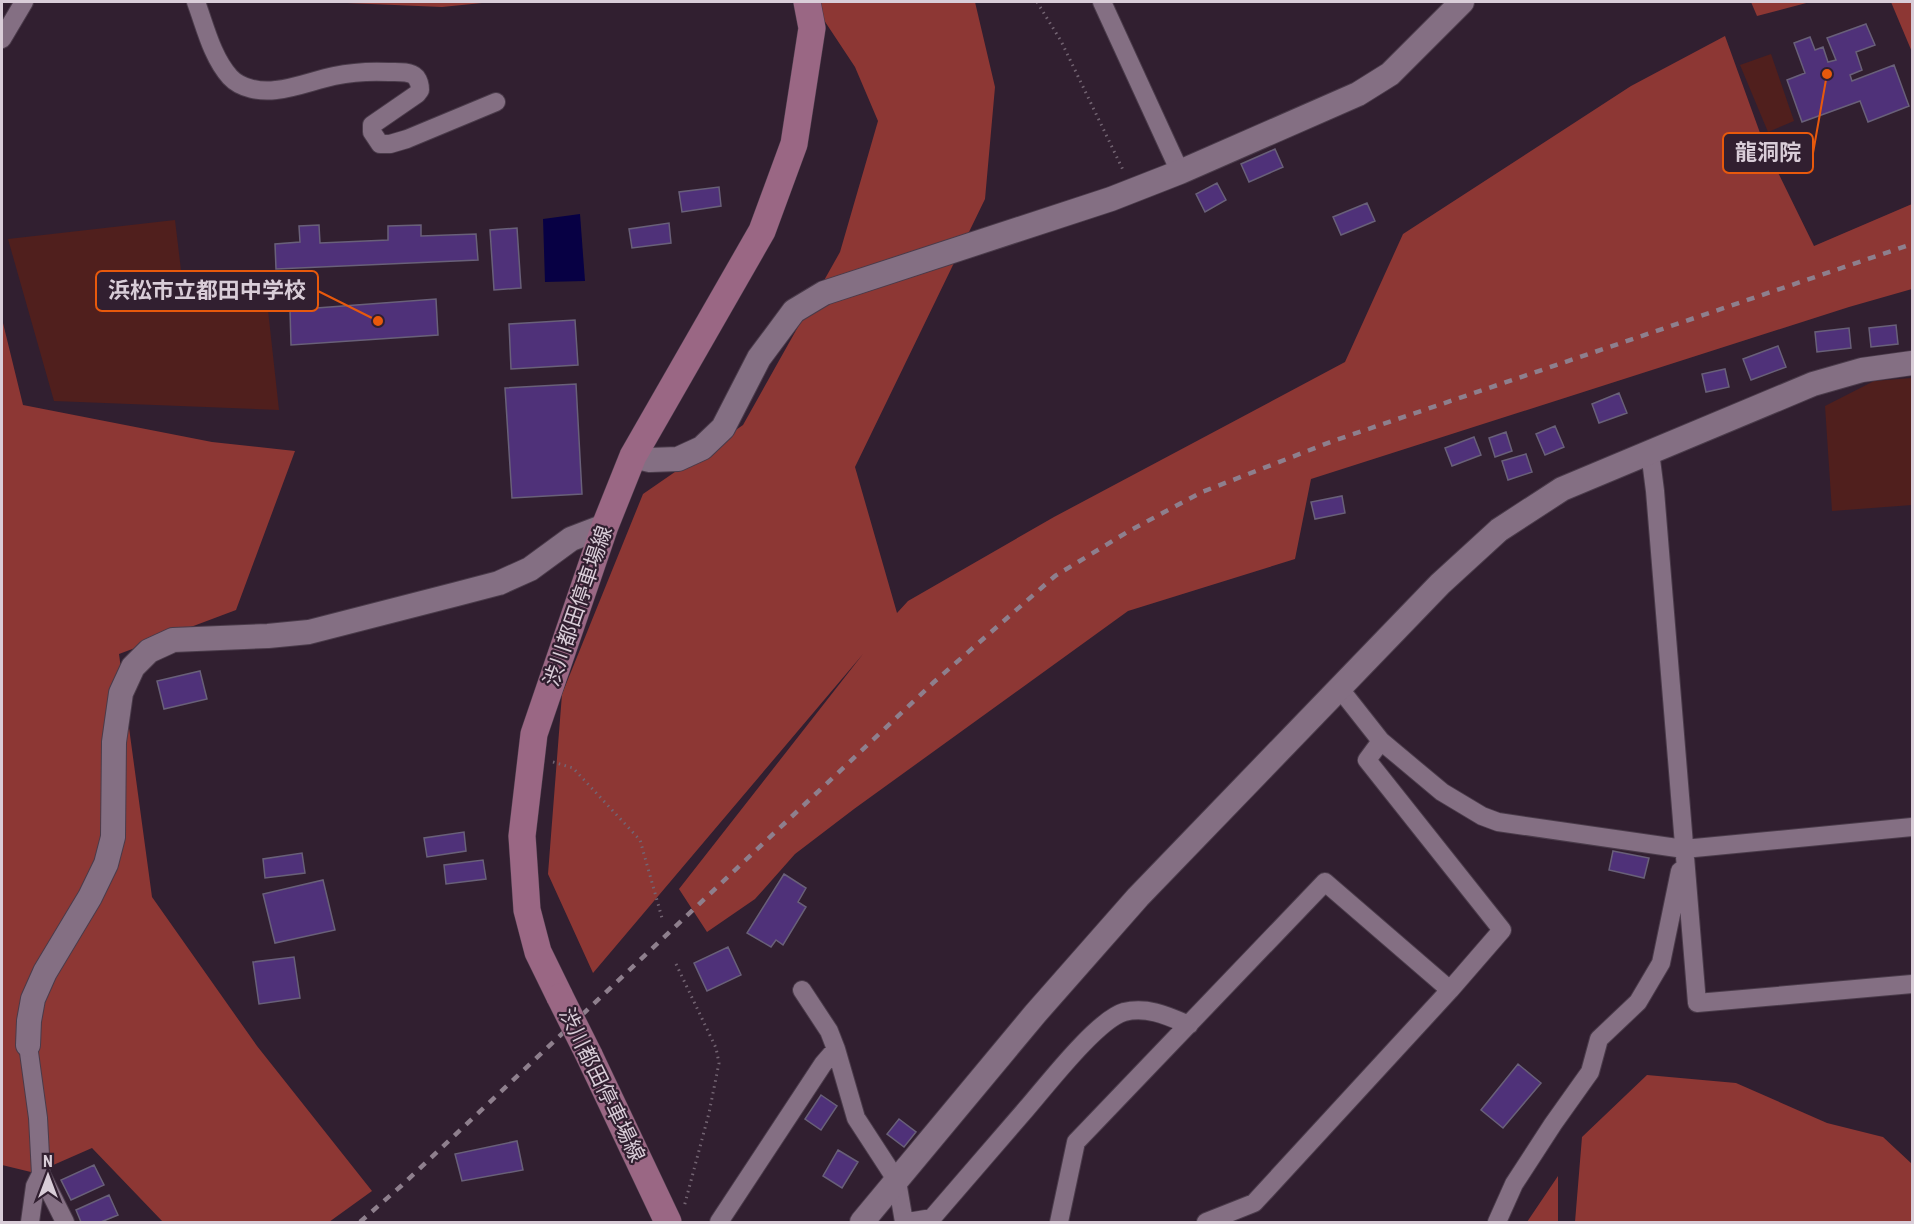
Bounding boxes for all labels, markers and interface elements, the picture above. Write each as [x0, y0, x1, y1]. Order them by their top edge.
callout: 龍洞院 [1723, 133, 1813, 173]
text: 龍洞院 [1735, 140, 1801, 165]
callout: 浜松市立都田中学校 [96, 271, 318, 311]
text: 浜松市立都田中学校 [108, 278, 306, 303]
street label: 渋川都田停車場線 [539, 523, 617, 689]
street label: 渋川都田停車場線 [554, 1004, 650, 1166]
north arrow [18, 1146, 78, 1206]
text: N [43, 1152, 53, 1171]

